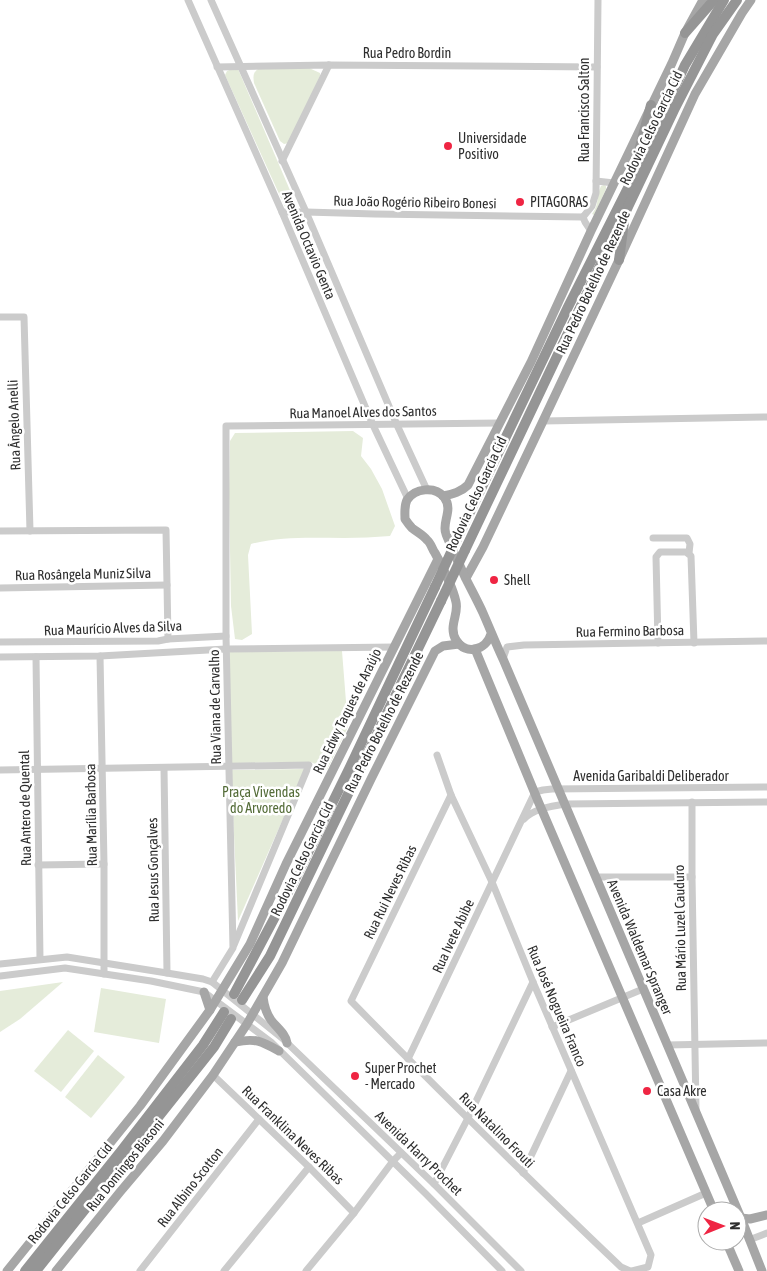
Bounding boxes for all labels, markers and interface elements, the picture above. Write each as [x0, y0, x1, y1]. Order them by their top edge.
street label: Rua Pedro Bordin [363, 45, 451, 61]
street label: Rua Francisco Salton [576, 57, 592, 163]
street label: Rodovia Celso Garcia Cid [616, 68, 686, 188]
place label: Universidade Positivo [458, 130, 527, 162]
marker: Universidade Positivo [442, 140, 454, 152]
street label: Avenida Octavio Genta [279, 188, 339, 302]
street label: Rua João Rogério Ribeiro Bonesi [333, 193, 497, 211]
place label: PITAGORAS [530, 194, 588, 210]
marker: PITAGORAS [514, 196, 526, 208]
street label: Rua Pedro Botelho de Rezende [553, 208, 633, 356]
street label: Rua Ângelo Anelli [4, 379, 24, 471]
street label: Rua Manoel Alves dos Santos [289, 403, 437, 421]
street label: Rodovia Celso Garcia Cid [442, 434, 510, 554]
street label: Rua Rosângela Muniz Silva [15, 565, 151, 583]
place label: Shell [504, 572, 531, 588]
marker: Shell [488, 574, 500, 586]
street label: Rua Maurício Alves da Silva [44, 618, 182, 638]
street label: Rua Fermino Barbosa [576, 622, 684, 640]
street label: Rua Edwy Taques de Araújo [310, 646, 384, 776]
street label: Rua Viana de Carvalho [206, 649, 224, 765]
street label: Rua Pedro Botelho de Rezende [341, 649, 427, 795]
street label: Rua Antero de Quental [16, 750, 34, 866]
street label: Rua Marília Barbosa [82, 764, 100, 866]
street label: Avenida Garibaldi Deliberador [573, 768, 730, 784]
park label: Praça Vivendas do Arvoredo [222, 784, 300, 816]
street label: Rodovia Celso Garcia Cid [267, 799, 337, 919]
street label: Rua Jesus Gonçalves [144, 818, 162, 922]
street label: Rua Rui Neves Ribas [360, 842, 420, 942]
street label: Rua Mário Luzel Cauduro [671, 865, 689, 991]
street label: Avenida Waldemar Spranger [604, 877, 676, 1018]
street label: Rua Ivete Abibe [429, 897, 477, 975]
street label: Rua José Nogueira Franco [524, 943, 590, 1069]
place label: Super Prochet - Mercado [365, 1060, 437, 1092]
marker: Super Prochet - Mercado [349, 1070, 361, 1082]
street label: Rua Franklina Neves Ribas [239, 1082, 347, 1188]
place label: Casa Akre [657, 1083, 707, 1099]
marker: Casa Akre [641, 1085, 653, 1097]
street label: Rua Natalino Frouti [456, 1089, 538, 1171]
street label: Avenida Harry Prochet [372, 1107, 466, 1199]
street label: Rua Domingos Biasoni [83, 1116, 167, 1214]
street label: Rodovia Celso Garcia Cid [24, 1139, 116, 1247]
street label: Rua Albino Scotton [154, 1144, 226, 1230]
north arrow [697, 1201, 747, 1251]
text: N [727, 1222, 743, 1230]

